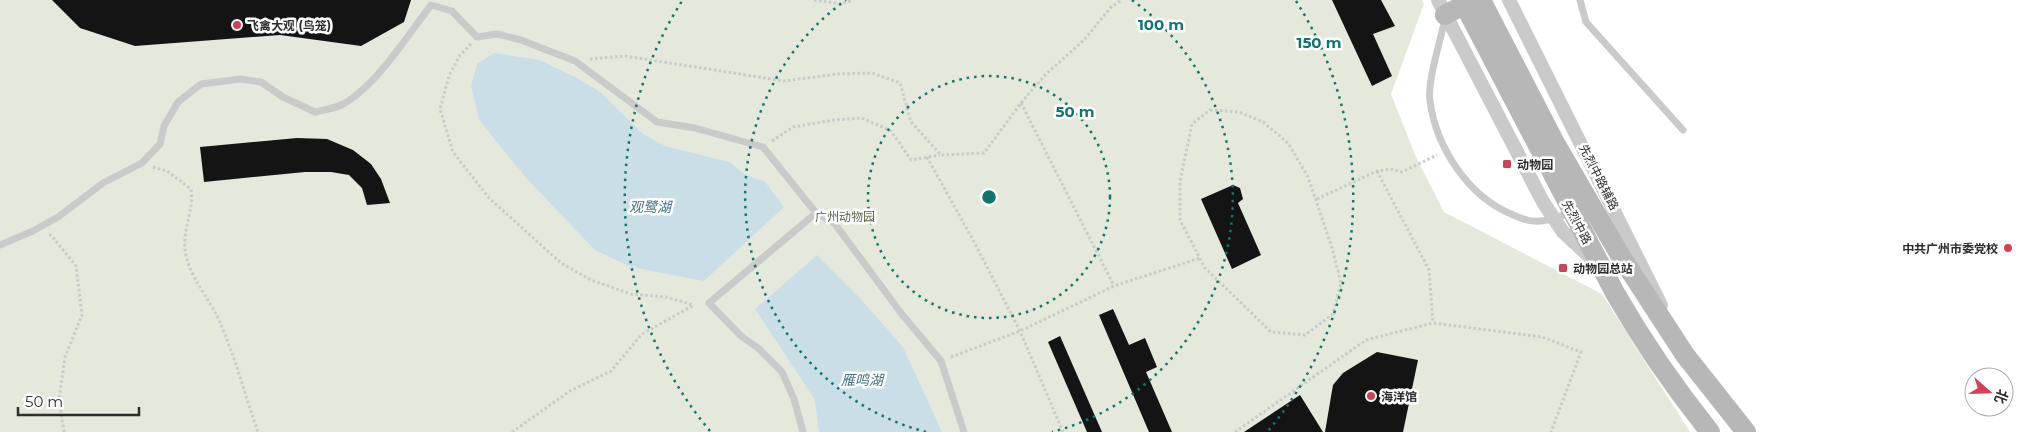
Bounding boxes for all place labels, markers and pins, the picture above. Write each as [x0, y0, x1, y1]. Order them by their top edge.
place label: 飞禽大观 (鸟笼) [247, 18, 331, 33]
marker: 飞禽大观 (鸟笼) [231, 19, 243, 31]
place label: 动物园 [1517, 157, 1553, 172]
marker: 动物园 [1501, 158, 1513, 170]
centre of rings [980, 188, 998, 206]
place label: 中共广州市委党校 [1902, 241, 1998, 256]
marker: 中共广州市委党校 [2002, 242, 2014, 254]
place label: 动物园总站 [1573, 261, 1633, 276]
marker: 动物园总站 [1557, 262, 1569, 274]
place label: 海洋馆 [1381, 389, 1417, 404]
marker: 海洋馆 [1365, 390, 1377, 402]

